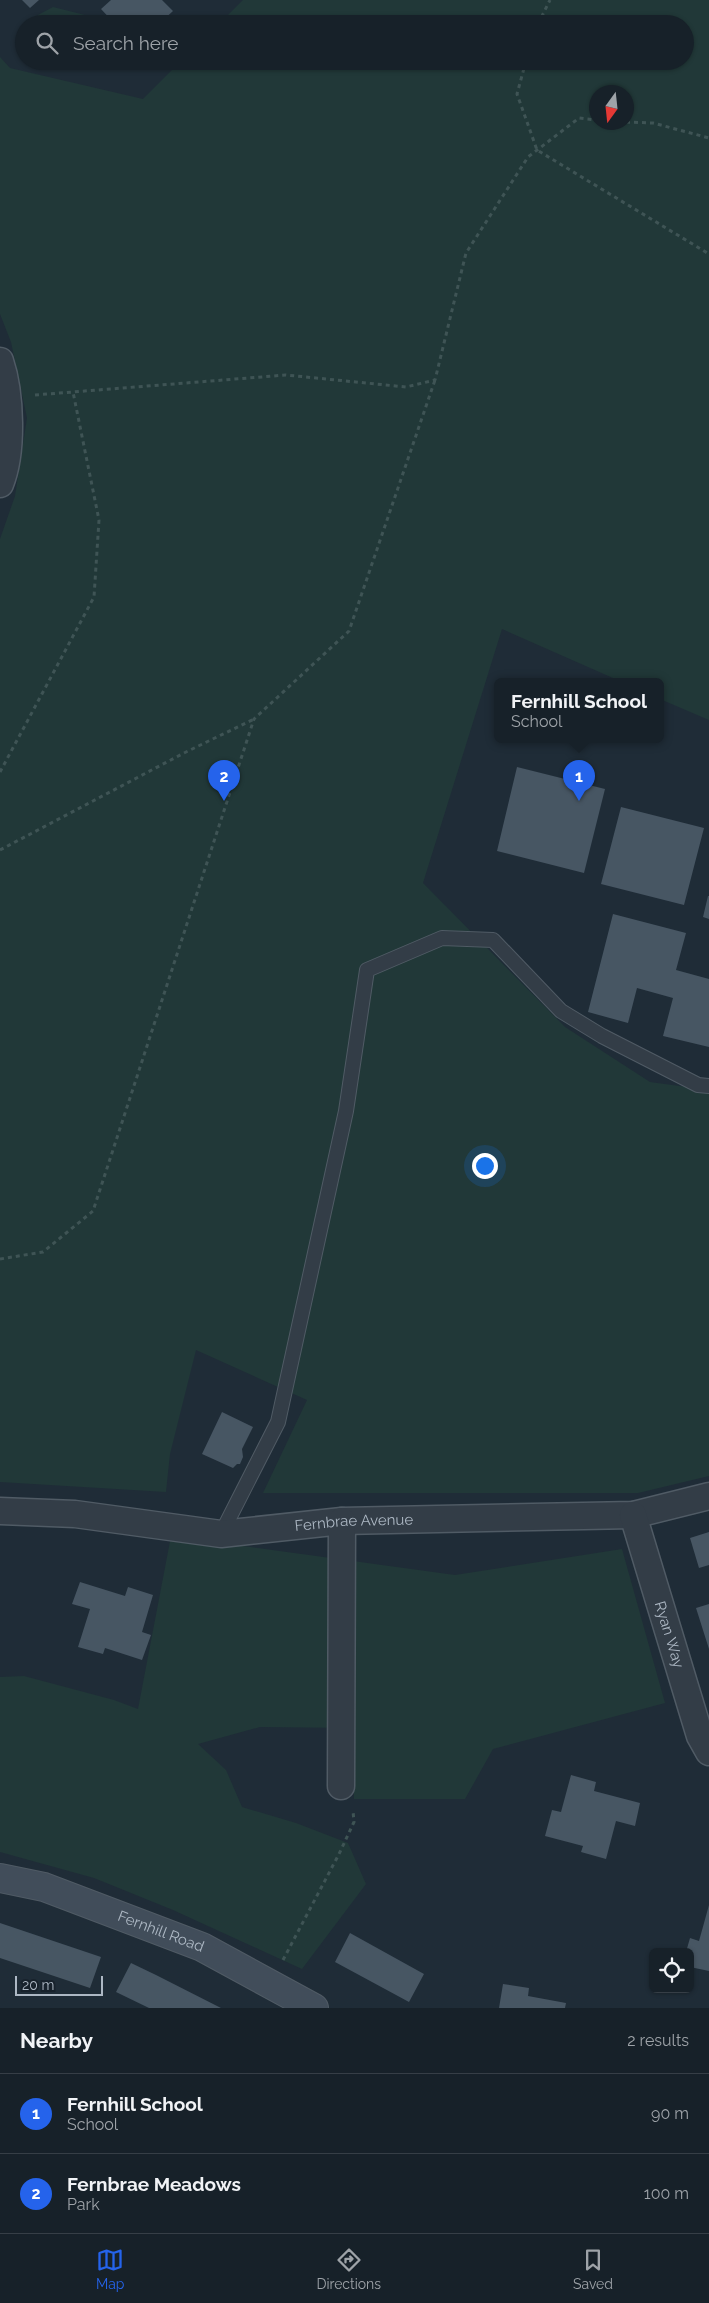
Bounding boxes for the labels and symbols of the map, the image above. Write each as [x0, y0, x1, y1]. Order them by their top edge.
north arrow [589, 85, 634, 130]
pin: 2 [208, 760, 240, 801]
pin: 1 [563, 760, 595, 801]
your location [472, 1153, 498, 1179]
street label: Fernbrae Avenue [294, 1511, 414, 1535]
street label: Ryan Way [651, 1599, 688, 1670]
street label: Fernhill Road [115, 1907, 207, 1956]
scale bar [15, 1973, 102, 1996]

